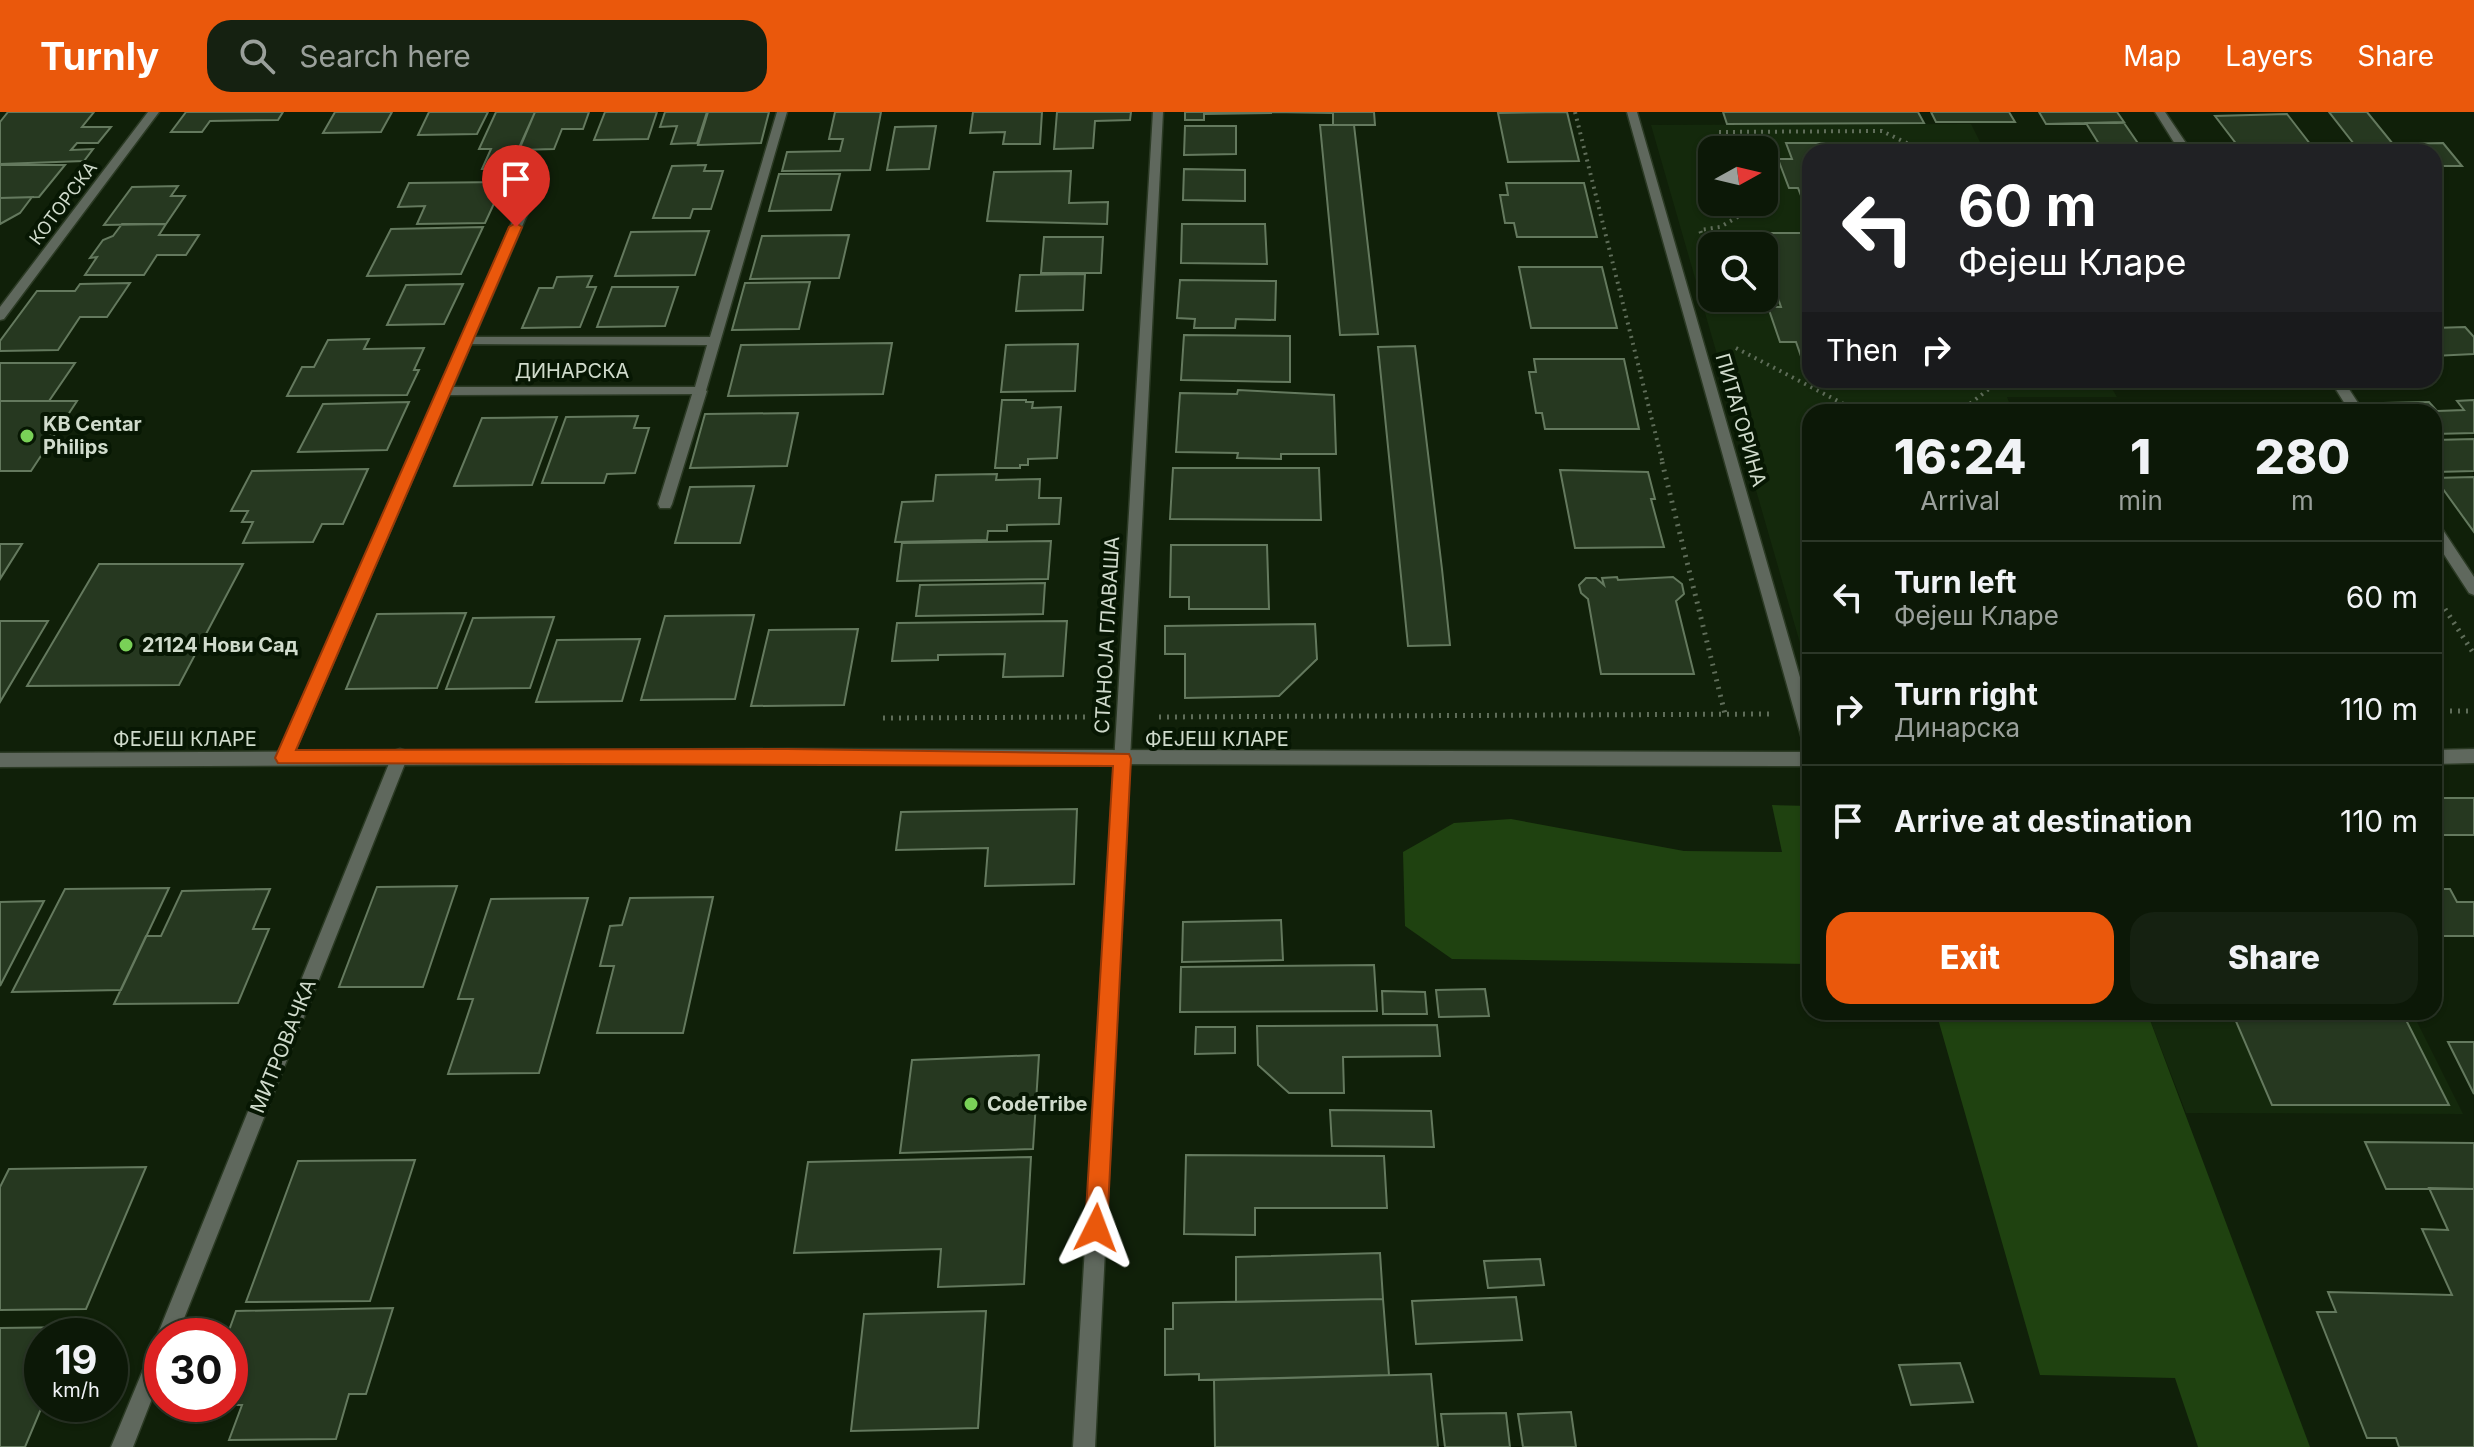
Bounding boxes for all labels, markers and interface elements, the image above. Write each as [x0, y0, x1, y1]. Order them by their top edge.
search box [207, 20, 767, 92]
text: Turnly [40, 33, 159, 79]
icon: search [235, 34, 279, 78]
text: Search here [299, 38, 471, 74]
text: Map [2123, 39, 2181, 73]
text: Layers [2225, 39, 2313, 73]
text: Share [2357, 39, 2434, 73]
north arrow [1698, 136, 1778, 216]
map controls [1698, 136, 1778, 312]
pin [482, 145, 550, 227]
street label: КОТОРСКА [25, 157, 101, 249]
icon: arrive [494, 157, 538, 201]
text: 60 m [1958, 172, 2097, 240]
icon: left [1826, 176, 1930, 280]
button: search [1698, 232, 1778, 312]
text: Фејеш Кларе [1958, 240, 2186, 284]
icon: right [1914, 328, 1958, 372]
text: Then [1826, 332, 1898, 368]
street label: ПИТАГОРИНА [1710, 351, 1772, 490]
street label: ДИНАРСКА [515, 359, 630, 383]
place label: KB Centar Philips [43, 412, 142, 459]
marker: KB Centar Philips [18, 427, 36, 445]
text: 16:24 [1894, 427, 2027, 486]
text: 1 [2130, 427, 2151, 486]
text: 280 [2255, 427, 2350, 486]
text: Arrival [1920, 485, 2000, 516]
text: min [2118, 485, 2163, 516]
text: m [2291, 485, 2314, 516]
street label: СТАНОЈА ГЛАВАША [1090, 535, 1124, 734]
text: Turn left [1894, 564, 2016, 600]
icon: left [1826, 575, 1870, 619]
text: 60 m [2346, 579, 2418, 615]
text: Фејеш Кларе [1894, 600, 2059, 631]
place label: 21124 Нови Сад [142, 633, 298, 657]
marker: 21124 Нови Сад [117, 636, 135, 654]
text: Turn right [1894, 676, 2038, 712]
icon: right [1826, 687, 1870, 731]
text: 110 m [2340, 691, 2418, 727]
text: Динарска [1894, 712, 2020, 743]
street label: ФЕЈЕШ КЛАРЕ [113, 727, 257, 751]
street label: ФЕЈЕШ КЛАРЕ [1145, 727, 1289, 751]
icon: arrive [1826, 799, 1870, 843]
text: Arrive at destination [1894, 803, 2192, 839]
text: 110 m [2340, 803, 2418, 839]
button: Exit [1826, 912, 2114, 1004]
button: Share [2130, 912, 2418, 1004]
street label: МИТРОВАЧКА [245, 975, 321, 1116]
place label: CodeTribe [987, 1092, 1088, 1116]
marker: CodeTribe [962, 1095, 980, 1113]
position arrow [1054, 1186, 1138, 1270]
speed limit sign: 30 [144, 1318, 248, 1422]
text: 19 [54, 1335, 98, 1384]
text: km/h [52, 1378, 100, 1402]

